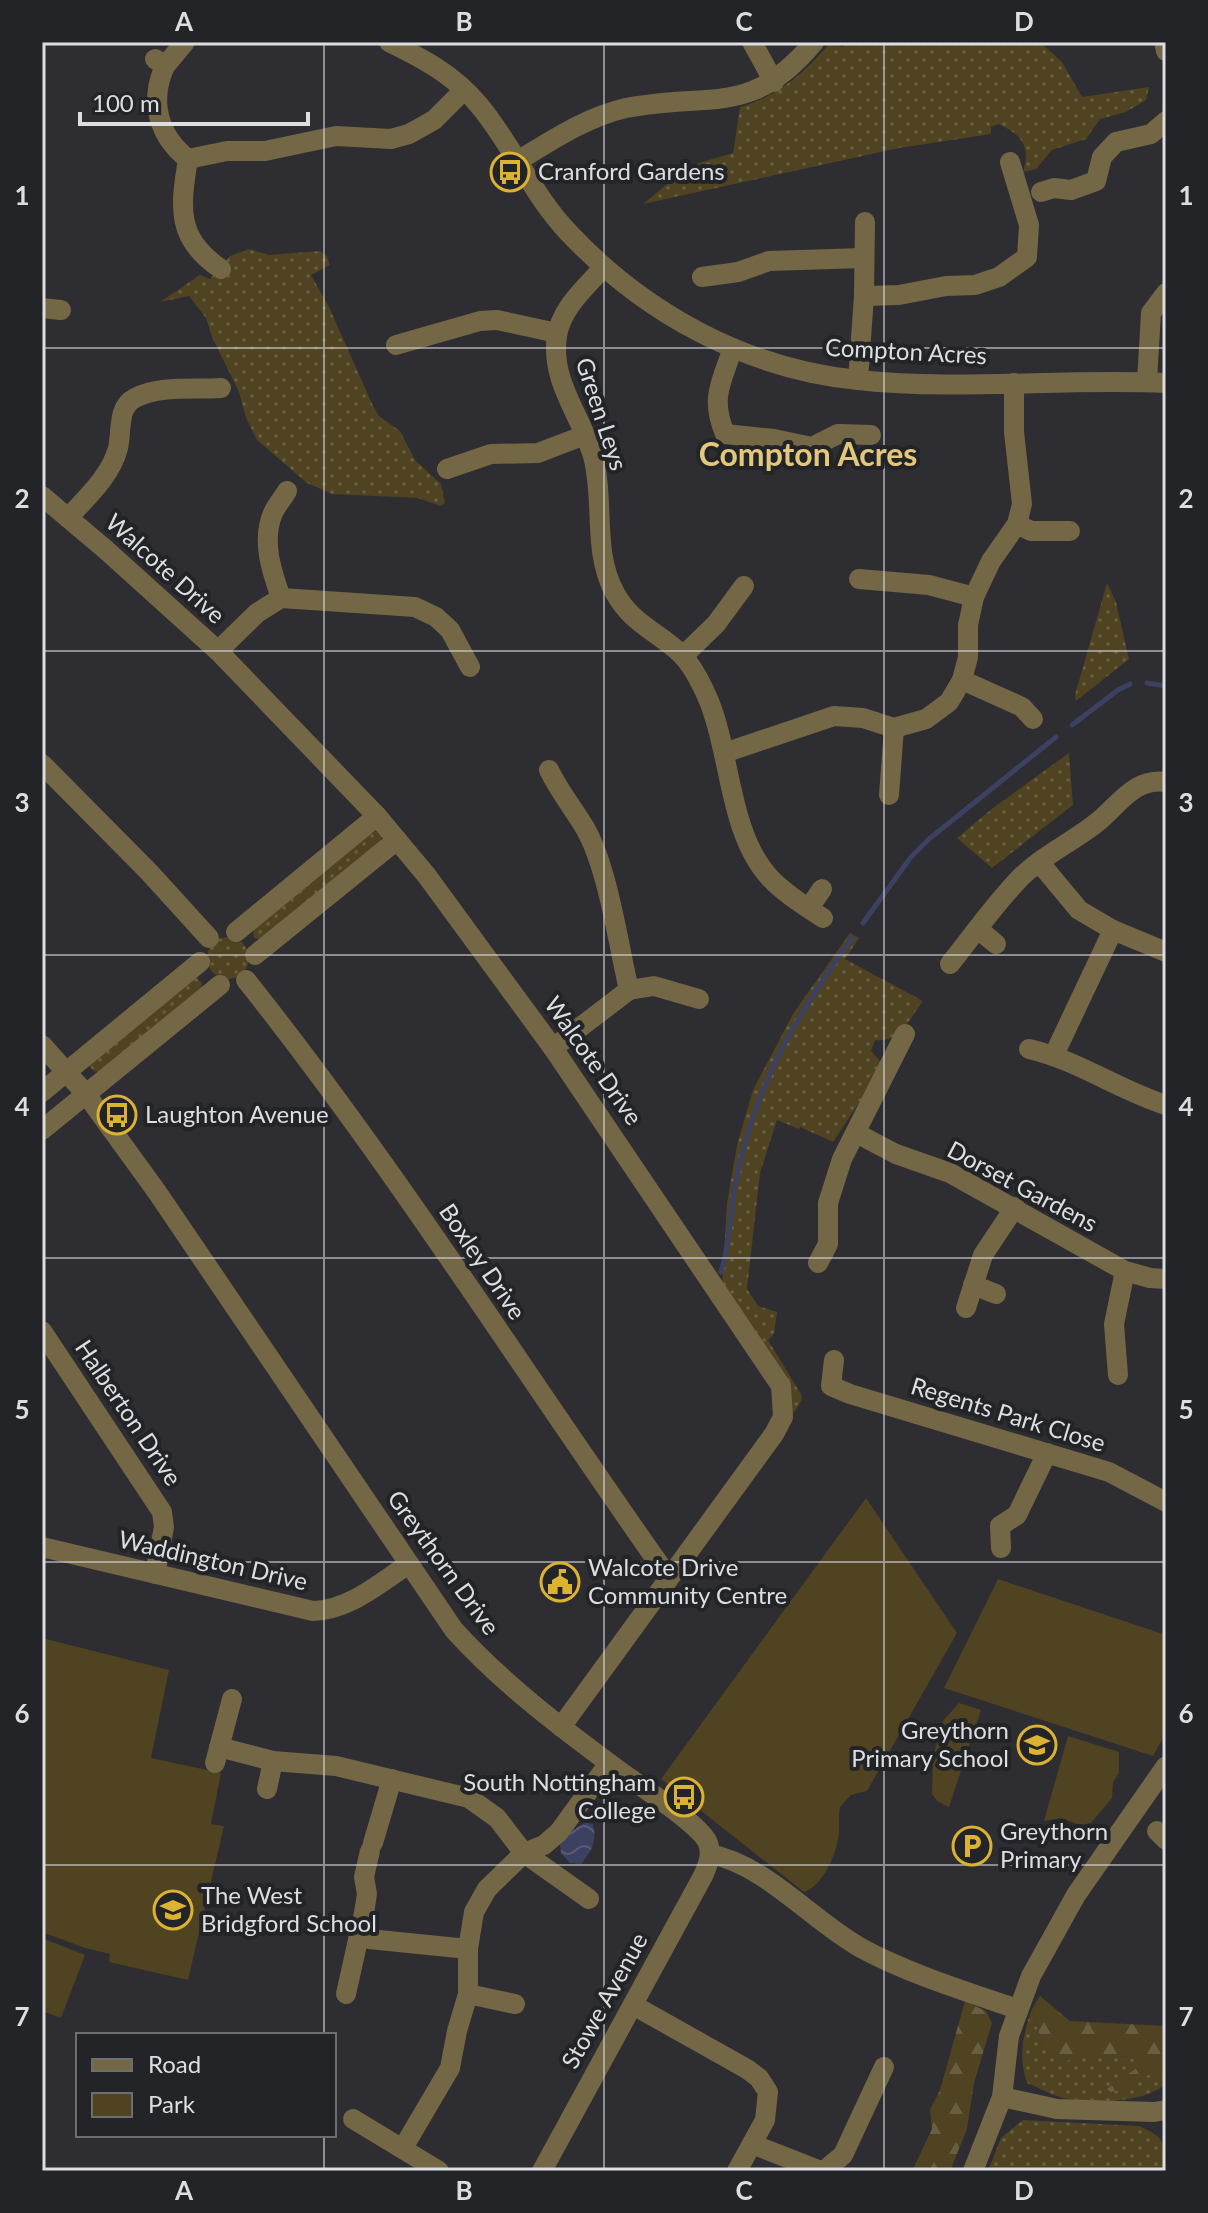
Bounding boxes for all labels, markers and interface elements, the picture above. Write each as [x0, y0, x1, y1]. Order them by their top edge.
text: A [174, 5, 194, 37]
text: B [455, 5, 473, 37]
text: C [735, 5, 753, 37]
text: D [1014, 5, 1034, 37]
scale bar [80, 76, 308, 126]
text: 100 m [92, 88, 160, 117]
bus stop icon: Cranford Gardens [489, 151, 531, 193]
place label: Cranford Gardens [538, 156, 725, 185]
text: 1 [14, 179, 30, 211]
text: 1 [1178, 179, 1194, 211]
street label: Compton Acres [824, 332, 988, 369]
street label: Green Leys [571, 354, 634, 474]
district label: Compton Acres [699, 434, 917, 473]
text: 2 [14, 482, 30, 514]
text: 2 [1178, 482, 1194, 514]
street label: Walcote Drive [100, 507, 232, 629]
text: 3 [14, 786, 30, 818]
text: 3 [1178, 786, 1194, 818]
street label: Walcote Drive [539, 990, 649, 1130]
text: 4 [14, 1090, 30, 1122]
text: 4 [1178, 1090, 1194, 1122]
bus stop icon: Laughton Avenue [96, 1094, 138, 1136]
place label: Laughton Avenue [145, 1099, 329, 1128]
street label: Dorset Gardens [943, 1134, 1103, 1237]
street label: Boxley Drive [434, 1198, 533, 1325]
street label: Halberton Drive [70, 1334, 189, 1490]
street label: Regents Park Close [908, 1370, 1109, 1457]
text: 5 [14, 1393, 30, 1425]
text: 5 [1178, 1393, 1194, 1425]
street label: Greythorn Drive [382, 1484, 506, 1640]
street label: Waddington Drive [116, 1524, 311, 1595]
place label: Walcote Drive Community Centre [588, 1552, 787, 1609]
public building icon: Walcote Drive Community Centre [539, 1561, 581, 1603]
text: 6 [14, 1697, 30, 1729]
text: 6 [1178, 1697, 1194, 1729]
place label: Greythorn Primary School [851, 1715, 1009, 1772]
school or university icon: Greythorn Primary School [1016, 1724, 1058, 1766]
place label: South Nottingham College [463, 1767, 656, 1824]
bus stop icon: South Nottingham College [663, 1776, 705, 1818]
place label: Greythorn Primary [1000, 1816, 1108, 1873]
parking icon: Greythorn Primary [951, 1825, 993, 1867]
place label: The West Bridgford School [201, 1880, 377, 1937]
school or university icon: The West Bridgford School [152, 1889, 194, 1931]
street label: Stowe Avenue [554, 1927, 653, 2073]
text: 7 [14, 2000, 30, 2032]
text: 7 [1178, 2000, 1194, 2032]
legend [76, 2033, 336, 2137]
text: Road [148, 2049, 201, 2078]
text: Park [148, 2089, 196, 2118]
text: A [174, 2174, 194, 2206]
text: B [455, 2174, 473, 2206]
text: C [735, 2174, 753, 2206]
text: D [1014, 2174, 1034, 2206]

